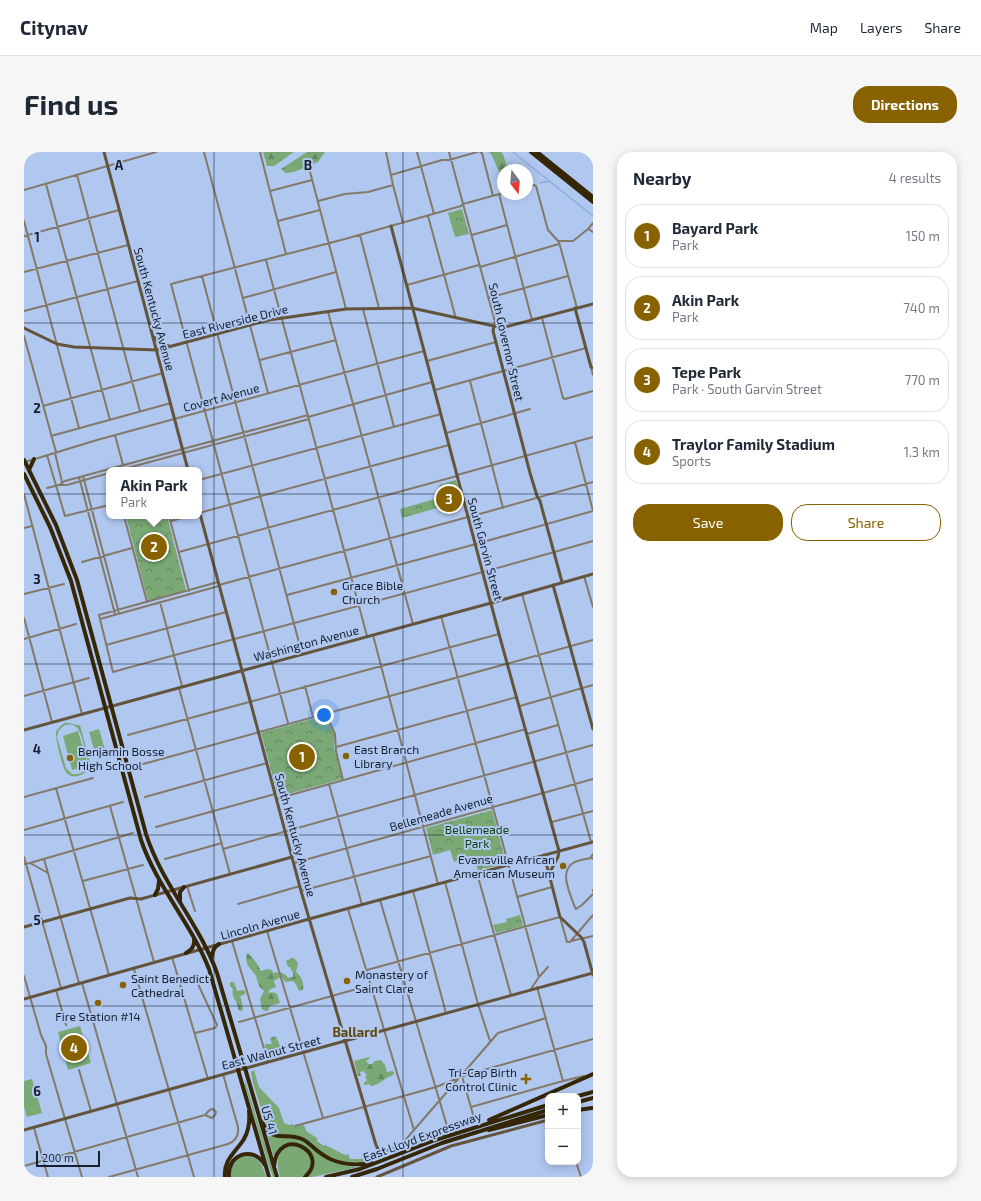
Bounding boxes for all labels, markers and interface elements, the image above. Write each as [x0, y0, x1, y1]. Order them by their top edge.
text: Citynav [20, 16, 88, 39]
text: Map [810, 19, 838, 36]
text: Layers [860, 19, 902, 36]
text: Share [924, 19, 961, 36]
button: Directions [853, 86, 957, 123]
text: Find us [24, 87, 118, 121]
text: A [115, 157, 124, 173]
text: B [304, 157, 312, 173]
north arrow [497, 164, 533, 200]
text: Nearby [633, 168, 691, 188]
text: 4 results [889, 170, 941, 186]
text: Bayard Park [672, 219, 758, 237]
text: 1 [644, 228, 650, 244]
text: 150 m [906, 228, 940, 244]
text: 1 [34, 229, 40, 245]
text: Park [672, 237, 699, 253]
street label: South Kentucky Avenue [132, 246, 178, 372]
street label: South Governor Street [487, 282, 528, 403]
text: Akin Park [672, 291, 739, 309]
text: 2 [643, 300, 651, 316]
text: 740 m [903, 300, 940, 316]
street label: East Riverside Drive [181, 301, 289, 341]
text: Park [672, 309, 699, 325]
text: Tepe Park [672, 363, 741, 381]
text: 3 [643, 372, 651, 388]
text: 770 m [905, 372, 940, 388]
street label: Covert Avenue [181, 380, 261, 414]
text: Park · South Garvin Street [672, 381, 822, 397]
text: 2 [33, 400, 41, 416]
text: Traylor Family Stadium [672, 435, 835, 453]
text: 4 [643, 444, 651, 460]
text: 1.3 km [904, 444, 940, 460]
text: Sports [672, 453, 711, 469]
popup [106, 467, 202, 519]
text: Akin Park [120, 476, 188, 494]
pin: 3 [436, 484, 462, 514]
text: Park [120, 494, 147, 510]
street label: South Garvin Street [466, 496, 507, 602]
button: Save [633, 504, 783, 541]
button: Share [791, 504, 941, 541]
pin: 2 [141, 532, 167, 562]
text: 3 [33, 571, 41, 587]
place label: Grace Bible Church [342, 578, 403, 606]
marker: Grace Bible Church [329, 587, 339, 597]
street label: Washington Avenue [252, 622, 360, 664]
your location [314, 705, 334, 725]
text: 4 [33, 741, 41, 757]
pin: 1 [289, 742, 315, 772]
place label: East Branch Library [354, 742, 419, 770]
place label: Benjamin Bosse High School [78, 744, 164, 772]
marker: East Branch Library [341, 751, 351, 761]
marker: Benjamin Bosse High School [65, 753, 75, 763]
street label: South Kentucky Avenue [273, 772, 319, 898]
street label: Bellemeade Avenue [388, 791, 494, 833]
park label: Bellemeade Park [445, 822, 509, 850]
place label: Evansville African American Museum [453, 852, 555, 880]
marker: Evansville African American Museum [558, 861, 568, 871]
street label: Lincoln Avenue [219, 906, 301, 942]
text: 5 [33, 912, 41, 928]
place label: Monastery of Saint Clare [355, 967, 428, 995]
place label: Saint Benedict Cathedral [131, 971, 210, 999]
marker: Monastery of Saint Clare [342, 976, 352, 986]
marker: Saint Benedict Cathedral [118, 980, 128, 990]
marker: Fire Station #14 [93, 998, 103, 1008]
place label: Fire Station #14 [55, 1009, 141, 1023]
district label: Ballard [333, 1024, 377, 1040]
street label: East Walnut Street [220, 1032, 323, 1072]
pin: 4 [61, 1033, 87, 1063]
place label: Tri-Cap Birth Control Clinic [445, 1065, 517, 1093]
marker: Tri-Cap Birth Control Clinic [520, 1073, 532, 1085]
text: 6 [33, 1083, 41, 1099]
map controls [545, 1093, 581, 1165]
button: + [545, 1093, 581, 1129]
street label: US 41 [259, 1104, 281, 1136]
street label: East Lloyd Expressway [361, 1108, 484, 1164]
button: − [545, 1129, 581, 1165]
scale bar [36, 1149, 100, 1168]
text: 200 m [42, 1151, 74, 1164]

